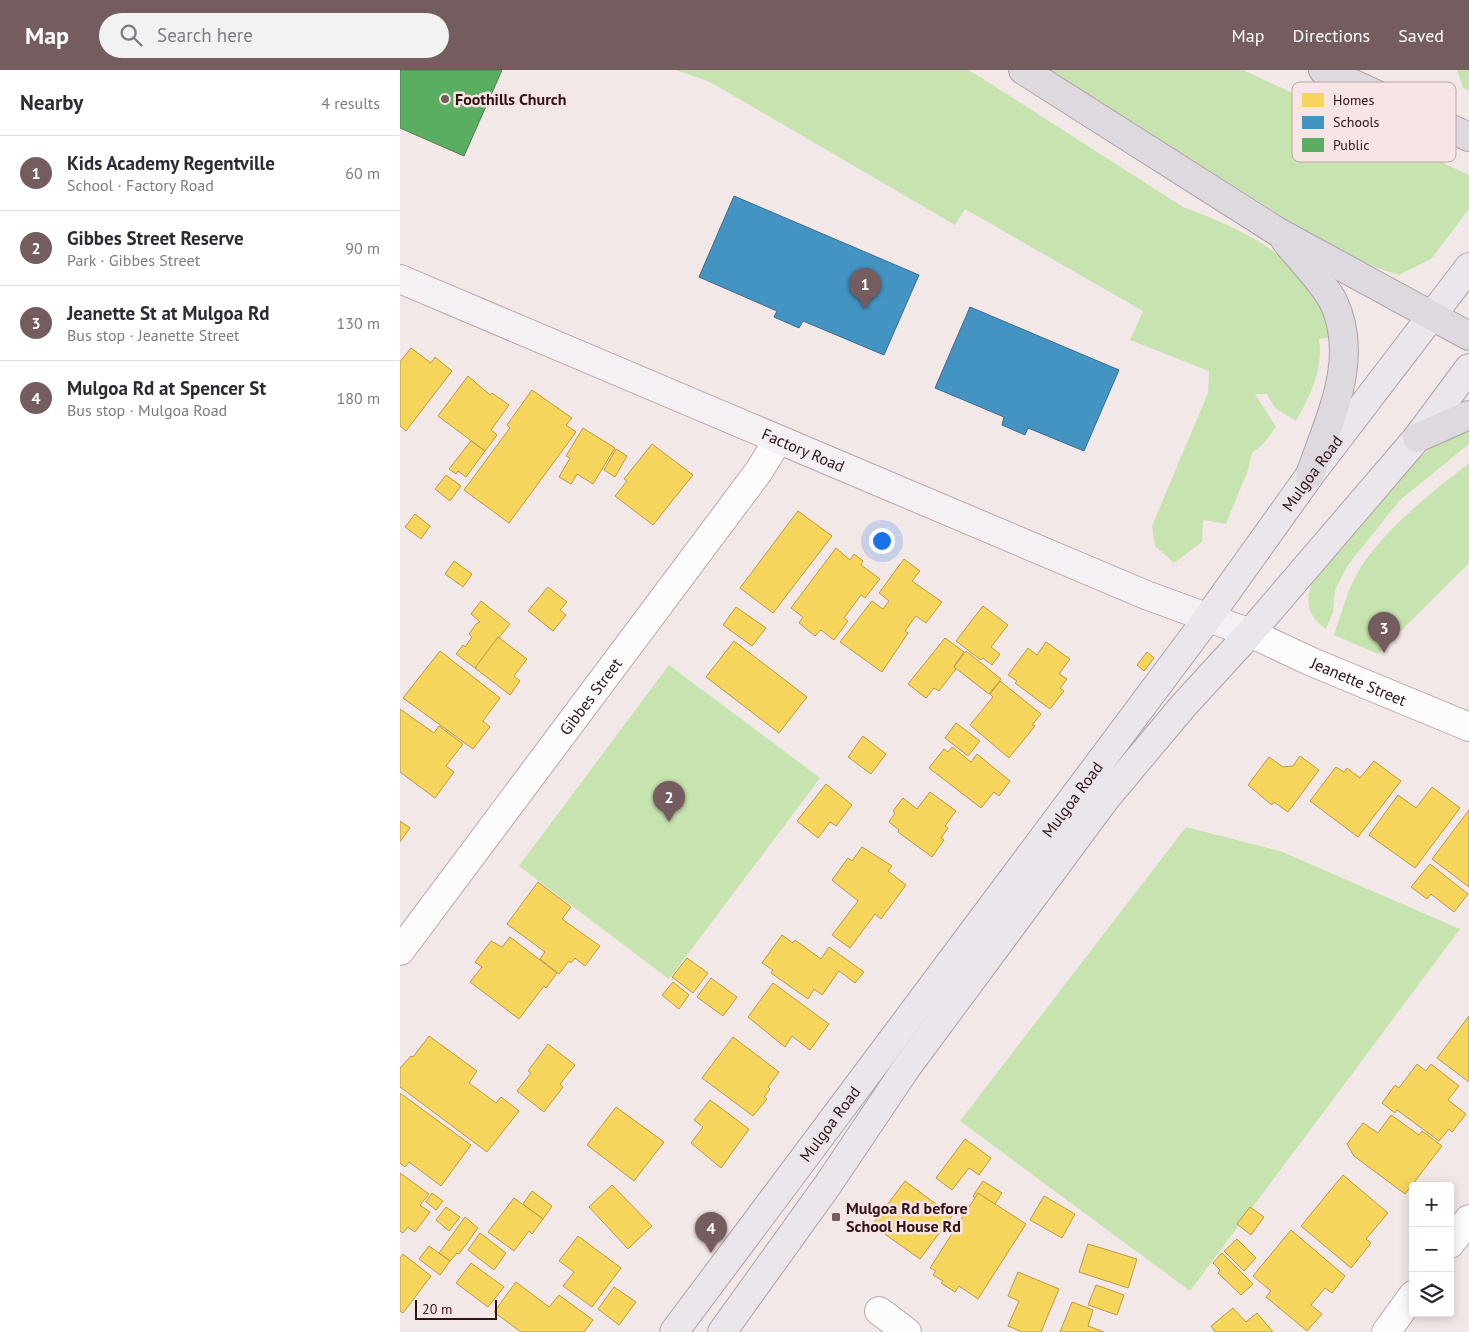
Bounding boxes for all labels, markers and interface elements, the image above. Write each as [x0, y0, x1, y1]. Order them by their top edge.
search box [99, 13, 449, 58]
text: Map [25, 20, 69, 51]
icon: search [117, 21, 145, 49]
text: Search here [157, 23, 253, 47]
text: Map [1232, 24, 1264, 47]
text: Directions [1292, 24, 1370, 47]
text: Saved [1398, 24, 1444, 47]
legend [1292, 82, 1456, 162]
text: Nearby [20, 89, 83, 116]
place label: Foothills Church [455, 89, 566, 109]
text: Homes [1333, 91, 1374, 109]
text: 4 results [321, 93, 380, 113]
marker: Foothills Church [439, 93, 451, 105]
text: Schools [1333, 113, 1380, 131]
text: Public [1333, 136, 1370, 154]
text: Kids Academy Regentville [67, 151, 275, 175]
text: 1 [31, 163, 41, 183]
text: 60 m [345, 163, 380, 183]
text: School · Factory Road [67, 175, 214, 195]
text: Gibbes Street Reserve [67, 226, 244, 250]
text: 2 [31, 238, 41, 258]
text: 90 m [345, 238, 380, 258]
text: Park · Gibbes Street [67, 250, 200, 270]
pin: 1 [849, 268, 881, 309]
text: Jeanette St at Mulgoa Rd [67, 301, 270, 325]
text: 3 [31, 313, 41, 333]
text: 130 m [337, 313, 380, 333]
text: Bus stop · Jeanette Street [67, 325, 240, 345]
text: Mulgoa Rd at Spencer St [67, 376, 266, 400]
text: 4 [31, 388, 41, 408]
text: 180 m [337, 388, 380, 408]
text: Bus stop · Mulgoa Road [67, 400, 227, 420]
street label: Factory Road [759, 424, 848, 476]
street label: Mulgoa Road [1278, 431, 1347, 515]
your location [869, 528, 895, 554]
pin: 3 [1368, 612, 1400, 653]
street label: Jeanette Street [1307, 652, 1410, 710]
street label: Gibbes Street [555, 653, 626, 739]
street label: Mulgoa Road [1037, 758, 1107, 841]
pin: 2 [653, 781, 685, 822]
street label: Mulgoa Road [795, 1082, 864, 1165]
map controls [1409, 1182, 1454, 1317]
button: + [1409, 1182, 1454, 1227]
place label: Mulgoa Rd before School House Rd [846, 1198, 968, 1236]
marker: Mulgoa Rd before School House Rd [830, 1211, 842, 1223]
pin: 4 [695, 1212, 727, 1253]
button: − [1409, 1227, 1454, 1272]
button: layers [1409, 1272, 1454, 1317]
scale bar [415, 1297, 498, 1320]
text: 20 m [422, 1300, 452, 1318]

